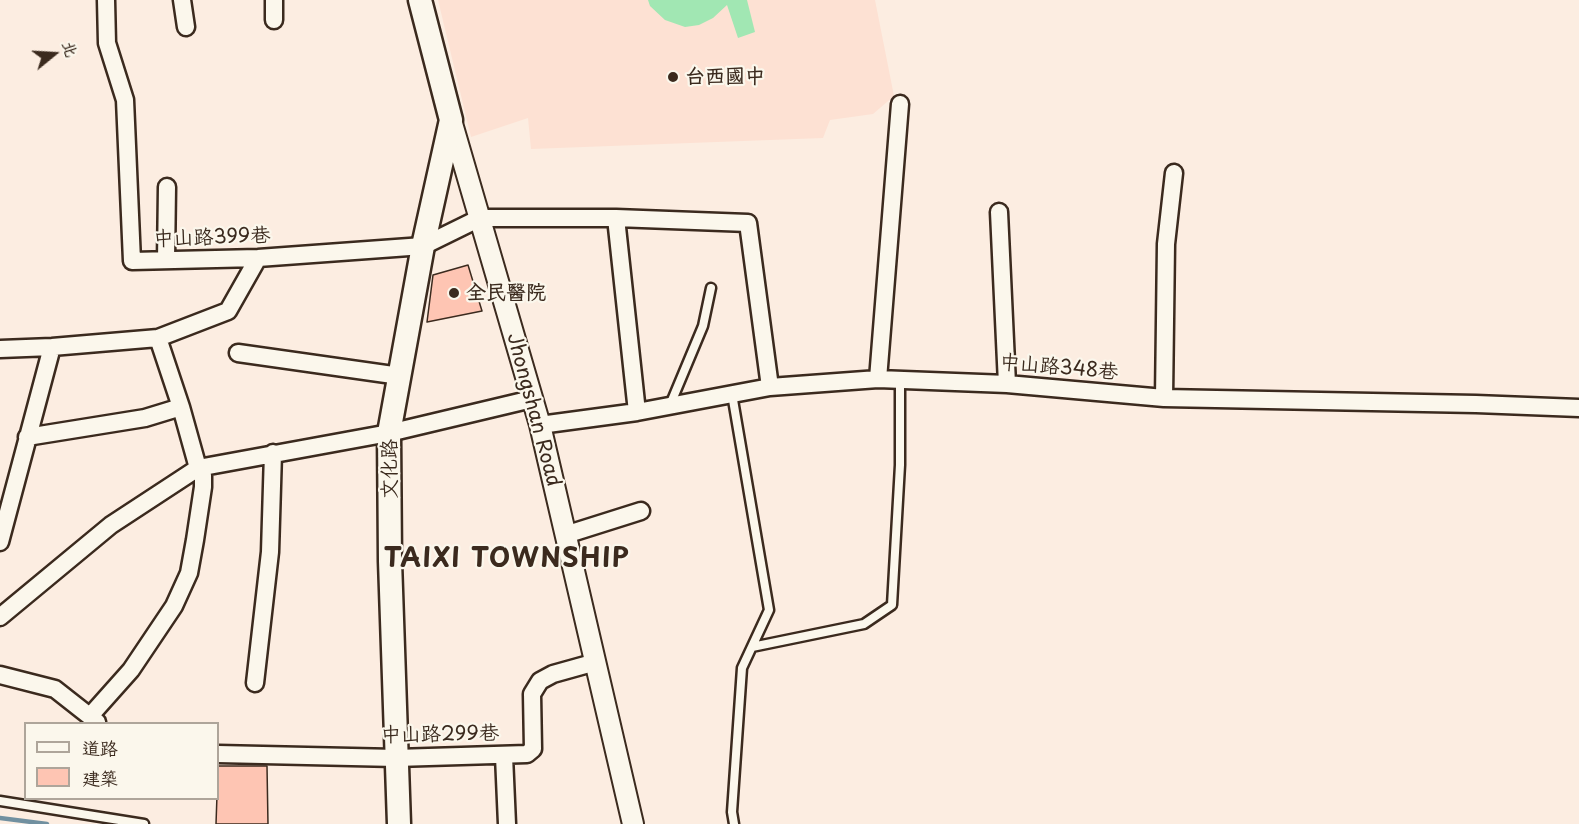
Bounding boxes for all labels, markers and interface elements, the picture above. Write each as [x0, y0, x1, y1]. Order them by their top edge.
north arrow [24, 24, 84, 84]
text: 北 [57, 37, 85, 60]
place label: 台西國中 [685, 65, 765, 89]
marker: 台西國中 [666, 70, 680, 84]
street label: 中山路399巷 [153, 224, 271, 252]
place label: 全民醫院 [466, 281, 546, 305]
marker: 全民醫院 [447, 286, 461, 300]
street label: Jhongshan Road [501, 330, 565, 490]
street label: 中山路348巷 [999, 351, 1119, 385]
street label: 文化路 [378, 439, 402, 499]
district label: TAIXI TOWNSHIP [384, 544, 630, 576]
legend [24, 722, 219, 800]
street label: 中山路299巷 [381, 722, 499, 748]
text: 道路 [82, 734, 118, 761]
text: 建築 [82, 764, 118, 791]

